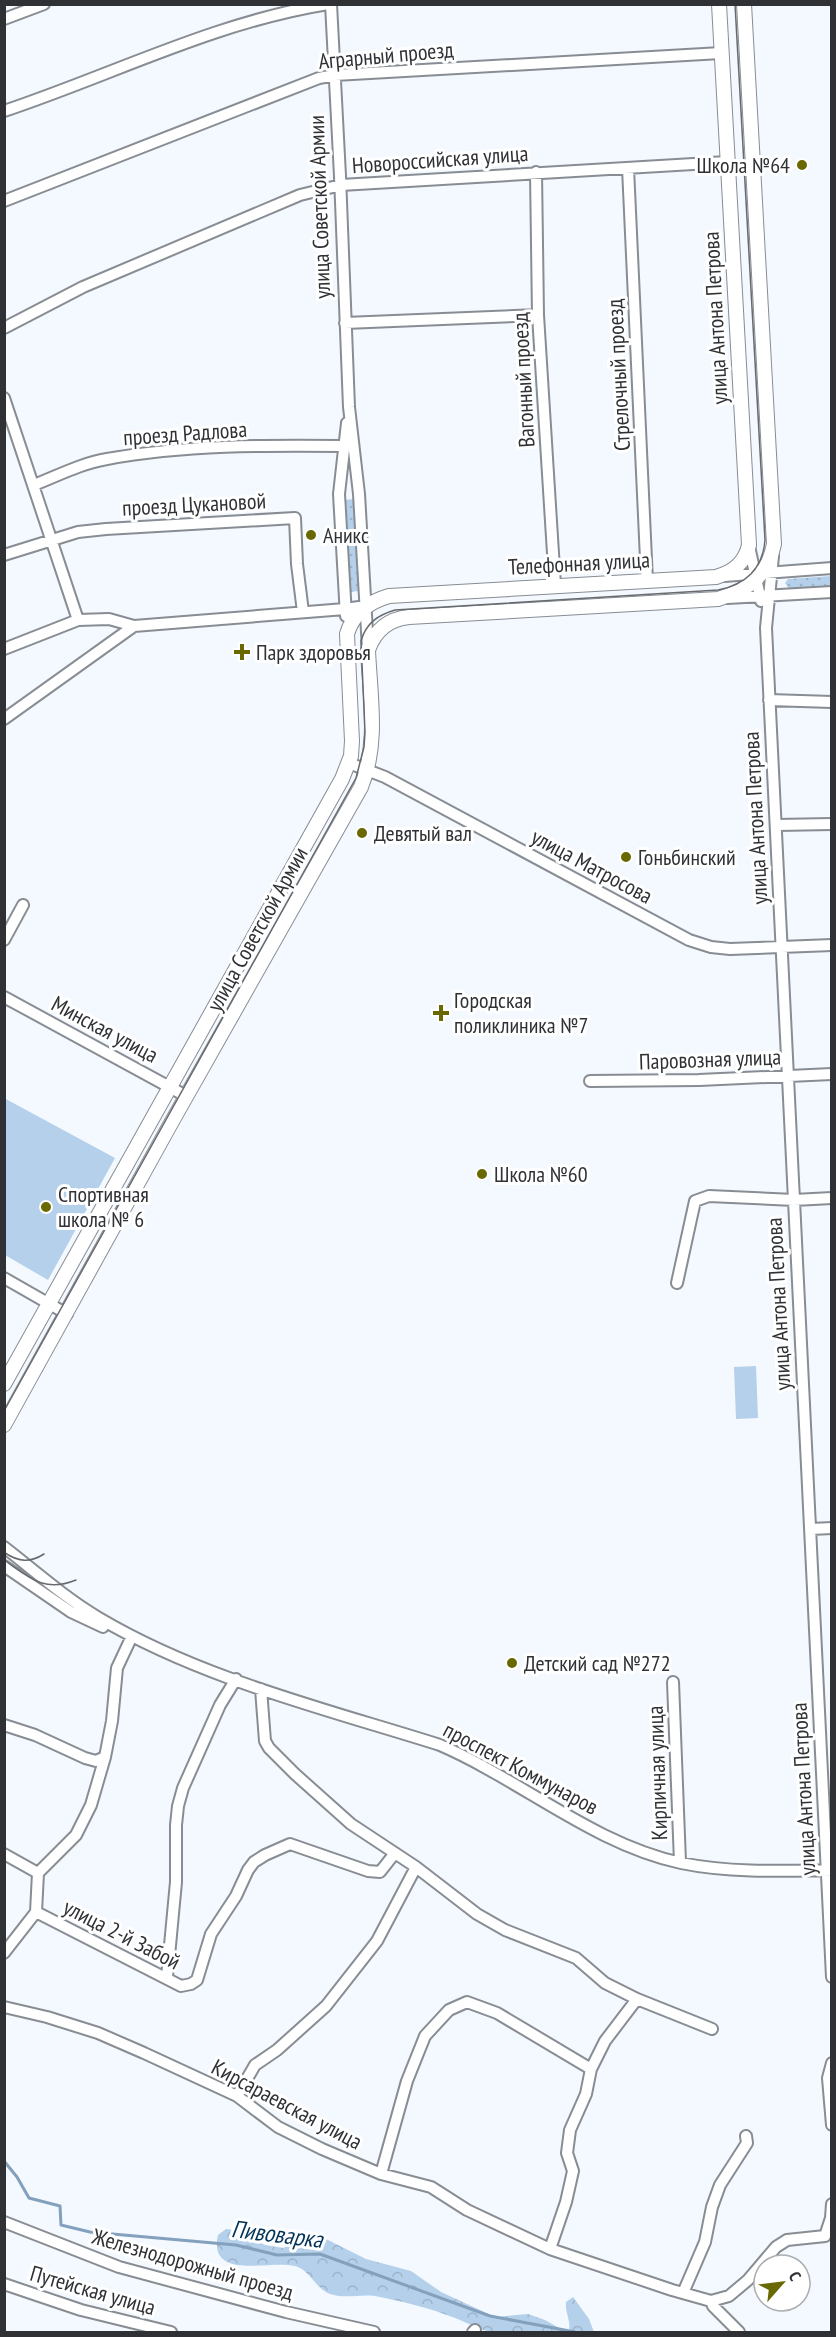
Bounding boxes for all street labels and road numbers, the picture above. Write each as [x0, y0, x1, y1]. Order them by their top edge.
street label: Аграрный проезд [317, 35, 455, 75]
street label: улица Советской Армии [302, 115, 336, 299]
street label: Новороссийская улица [351, 139, 529, 179]
street label: улица Антона Петрова [696, 231, 734, 405]
street label: Стрелочный проезд [600, 298, 636, 452]
street label: Вагонный проезд [505, 311, 541, 448]
street label: проезд Радлова [122, 415, 248, 451]
street label: проезд Цукановой [121, 486, 267, 522]
street label: Телефонная улица [507, 545, 651, 581]
street label: улица Антона Петрова [736, 731, 774, 905]
street label: улица Матросова [527, 822, 657, 910]
street label: улица Советской Армии [200, 842, 314, 1016]
street label: Минская улица [47, 989, 163, 1069]
street label: Паровозная улица [639, 1043, 781, 1075]
street label: улица Антона Петрова [759, 1217, 797, 1391]
street label: улица Антона Петрова [784, 1702, 822, 1876]
street label: Кирпичная улица [641, 1705, 673, 1841]
street label: проспект Коммунаров [439, 1715, 603, 1821]
street label: улица 2-й Забой [59, 1893, 185, 1975]
street label: Кирсараевская улица [207, 2053, 367, 2155]
street label: Железнодорожный проезд [88, 2222, 297, 2306]
street label: Путейская улица [27, 2259, 159, 2321]

